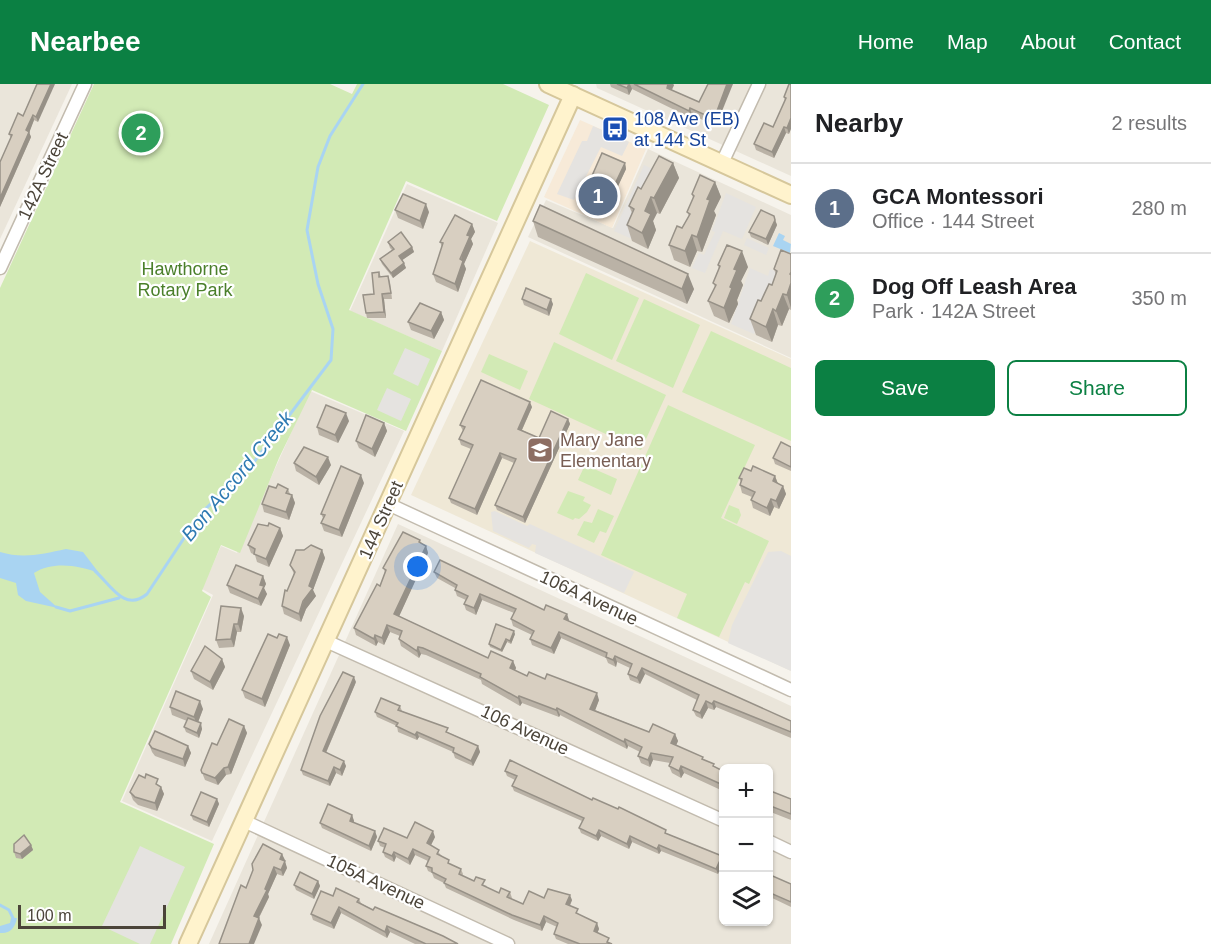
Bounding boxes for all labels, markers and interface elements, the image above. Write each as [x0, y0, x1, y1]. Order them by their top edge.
text: Nearbee [30, 26, 141, 57]
text: Home [858, 30, 914, 53]
text: Map [947, 30, 988, 53]
text: About [1021, 30, 1076, 53]
text: Contact [1109, 30, 1181, 53]
text: Nearby [815, 108, 903, 138]
place label: 108 Ave (EB) at 144 St [634, 109, 740, 150]
pin: 2 [122, 110, 160, 156]
text: 2 results [1111, 112, 1187, 134]
bus stop icon: 108 Ave (EB) at 144 St [600, 114, 630, 144]
street label: 142A Street [14, 129, 72, 223]
pin: 1 [578, 174, 618, 218]
text: GCA Montessori [872, 184, 1044, 209]
text: 1 [829, 197, 840, 219]
text: 280 m [1131, 197, 1187, 219]
text: Office · 144 Street [872, 210, 1034, 232]
park label: Hawthorne Rotary Park [137, 259, 234, 300]
text: Dog Off Leash Area [872, 274, 1077, 299]
text: 2 [829, 287, 840, 309]
text: 350 m [1131, 287, 1187, 309]
text: Park · 142A Street [872, 300, 1035, 322]
button: Save [815, 360, 995, 416]
button: Share [1007, 360, 1187, 416]
water label: Bon Accord Creek [177, 406, 298, 545]
place label: Mary Jane Elementary [560, 430, 651, 471]
school or university icon: Mary Jane Elementary [525, 435, 555, 465]
street label: 144 Street [355, 478, 407, 562]
your location [403, 552, 432, 581]
street label: 106A Avenue [537, 567, 641, 629]
street label: 106 Avenue [478, 701, 572, 759]
map controls [719, 764, 773, 926]
button: + [719, 764, 773, 818]
button: − [719, 818, 773, 872]
street label: 105A Avenue [324, 851, 428, 913]
button: layers [719, 872, 773, 926]
scale bar [18, 902, 166, 930]
text: 100 m [27, 907, 71, 924]

